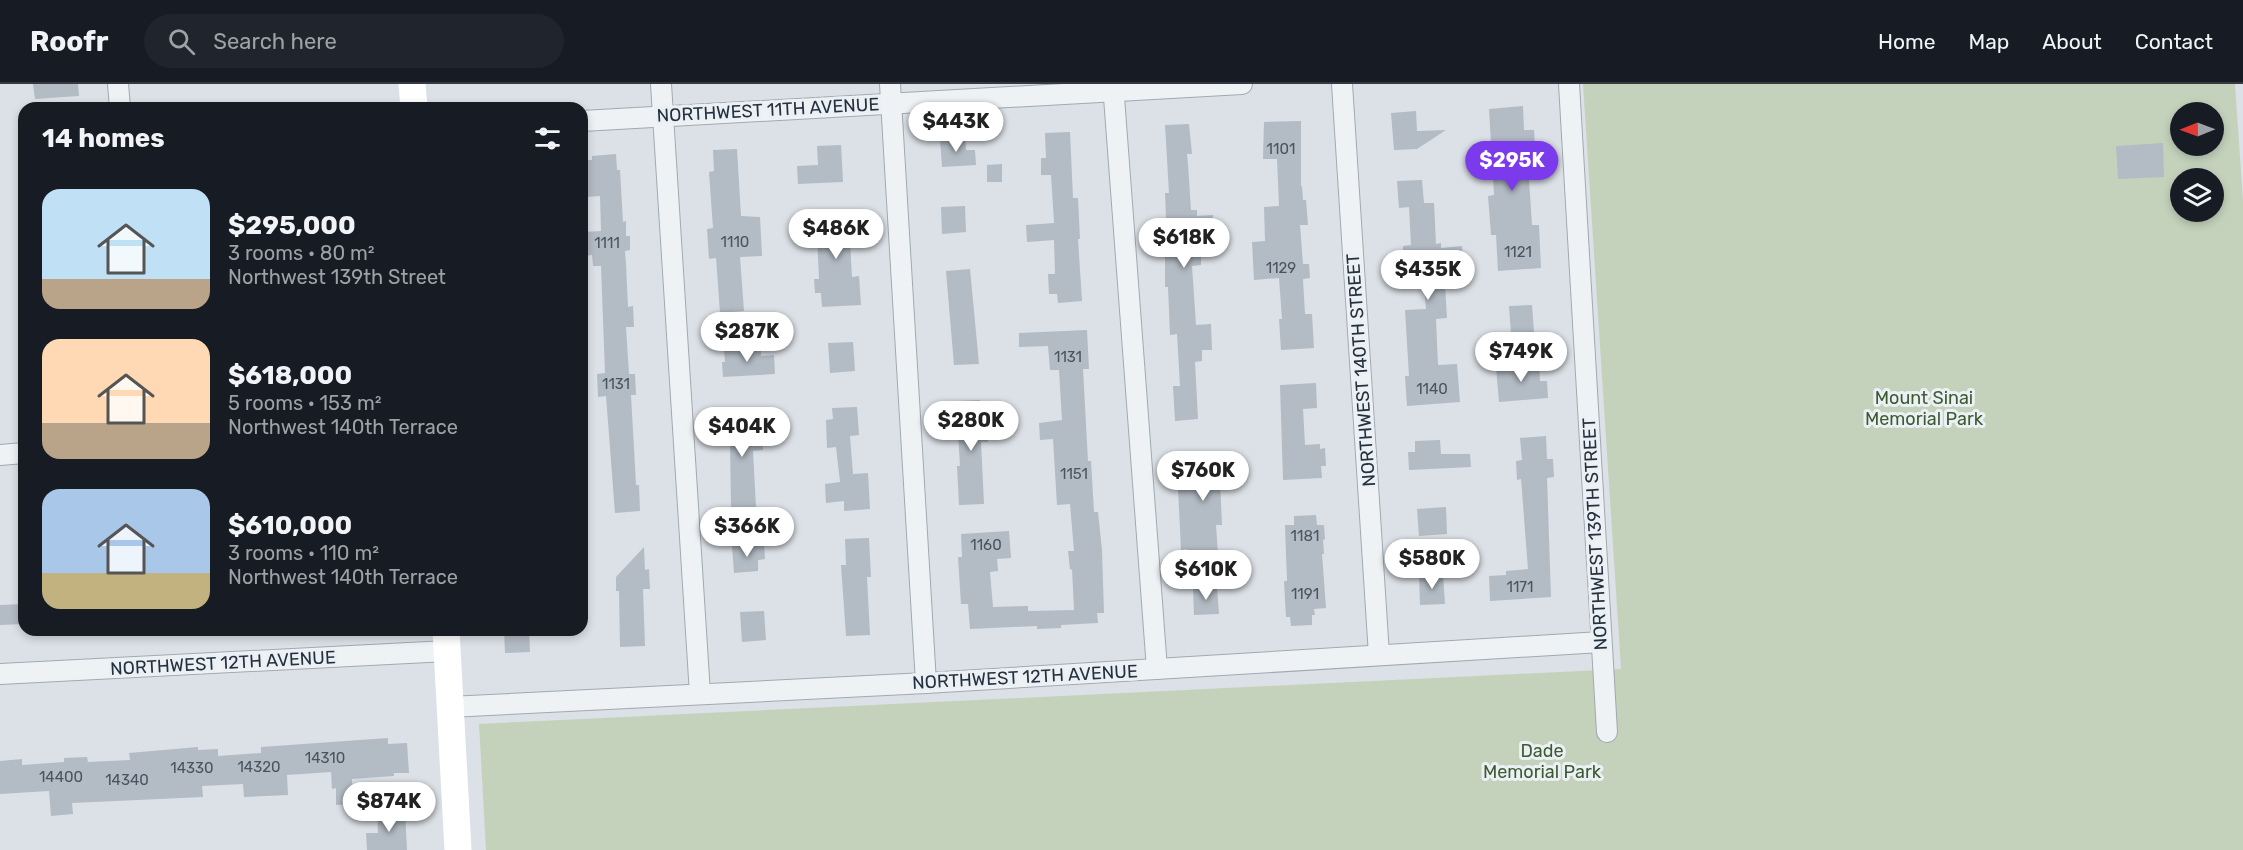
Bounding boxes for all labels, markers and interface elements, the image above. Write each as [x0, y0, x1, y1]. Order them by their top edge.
search box [144, 14, 564, 68]
text: Roofr [30, 25, 108, 58]
icon: search [165, 25, 198, 58]
text: Search here [213, 28, 337, 55]
text: Home [1878, 29, 1935, 54]
text: Map [1968, 29, 2009, 54]
text: About [2042, 29, 2102, 54]
text: Contact [2135, 29, 2213, 54]
street label: NORTHWEST 11TH AVENUE [656, 93, 880, 127]
pin: $443K [914, 102, 998, 153]
north arrow [2170, 102, 2224, 156]
map controls [2170, 102, 2224, 222]
text: $443K [922, 109, 990, 133]
icon: filters [531, 122, 564, 155]
text: 14 homes [42, 123, 165, 154]
house number: 1101 [1267, 140, 1295, 158]
pin: $295K [1470, 141, 1554, 192]
text: $295K [1479, 148, 1545, 172]
button: layers [2170, 168, 2224, 222]
pin: $486K [794, 209, 878, 260]
text: $295,000 [228, 210, 356, 241]
icon: home [90, 213, 162, 285]
text: $486K [803, 216, 869, 240]
pin: $618K [1142, 218, 1226, 269]
text: $618K [1153, 225, 1215, 249]
house number: 1110 [721, 233, 749, 251]
house number: 1111 [594, 234, 620, 252]
text: 3 rooms · 80 m² [228, 241, 375, 265]
house number: 1121 [1504, 243, 1532, 261]
pin: $435K [1386, 250, 1470, 301]
street label: NORTHWEST 140TH STREET [1342, 253, 1380, 487]
text: $435K [1395, 257, 1461, 281]
house number: 1129 [1266, 259, 1296, 277]
text: Northwest 139th Street [228, 265, 446, 289]
pin: $287K [705, 312, 789, 363]
text: $287K [715, 319, 779, 343]
pin: $749K [1479, 332, 1563, 383]
text: $749K [1489, 339, 1553, 363]
house number: 1131 [1054, 348, 1082, 366]
text: $618,000 [228, 360, 352, 391]
icon: home [90, 363, 162, 435]
house number: 1131 [602, 375, 630, 393]
house number: 1140 [1416, 380, 1448, 398]
park label: Mount Sinai Memorial Park [1865, 387, 1984, 430]
text: 5 rooms · 153 m² [228, 391, 382, 415]
pin: $280K [929, 401, 1013, 452]
pin: $404K [700, 407, 784, 458]
text: $280K [938, 408, 1004, 432]
text: $404K [708, 414, 776, 438]
text: Northwest 140th Terrace [228, 415, 458, 439]
street label: NORTHWEST 139TH STREET [1578, 417, 1612, 651]
pin: $760K [1161, 451, 1245, 502]
text: $760K [1171, 458, 1235, 482]
house number: 1151 [1060, 465, 1088, 483]
pin: $366K [705, 507, 789, 558]
text: $610,000 [228, 510, 352, 541]
icon: home [90, 513, 162, 585]
text: $366K [714, 514, 780, 538]
house number: 1181 [1291, 527, 1319, 545]
house number: 1160 [970, 536, 1002, 554]
pin: $580K [1390, 539, 1474, 590]
text: 3 rooms · 110 m² [228, 541, 379, 565]
text: $580K [1399, 546, 1465, 570]
pin: $610K [1164, 550, 1248, 601]
text: $610K [1175, 557, 1237, 581]
text: Northwest 140th Terrace [228, 565, 458, 589]
house number: 1171 [1507, 578, 1533, 596]
house number: 1191 [1291, 585, 1319, 603]
street label: NORTHWEST 12TH AVENUE [110, 646, 336, 680]
street label: NORTHWEST 12TH AVENUE [912, 660, 1138, 694]
park label: Dade Memorial Park [1483, 740, 1602, 783]
house number: 14310 [305, 749, 345, 767]
house number: 14320 [237, 758, 281, 776]
house number: 14330 [170, 759, 214, 777]
house number: 14400 [39, 768, 83, 786]
house number: 14340 [105, 771, 149, 789]
pin: $874K [347, 782, 431, 833]
text: $874K [357, 789, 421, 813]

